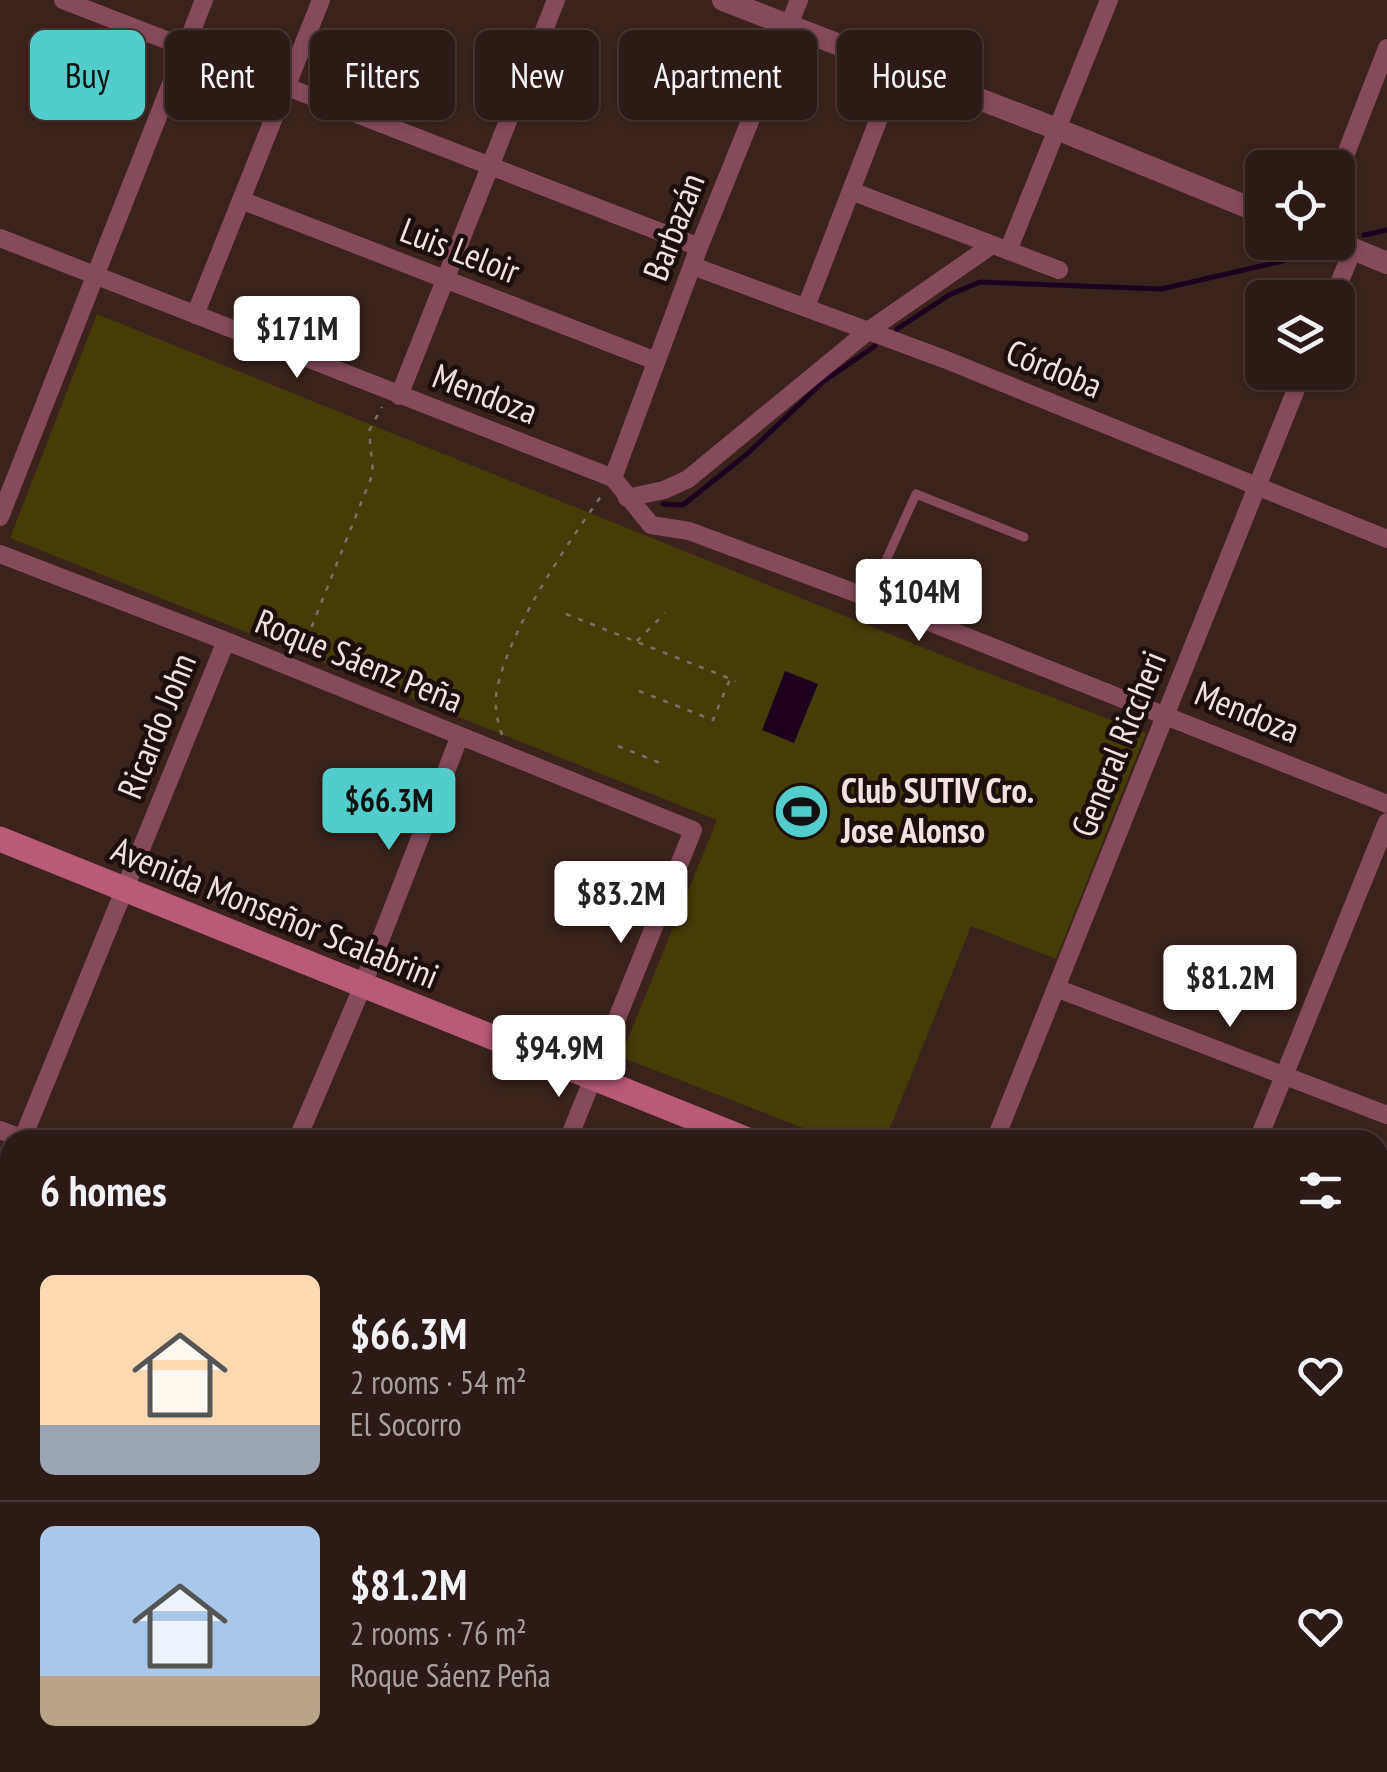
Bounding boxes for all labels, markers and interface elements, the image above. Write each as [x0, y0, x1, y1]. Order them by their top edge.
chip: Buy [30, 30, 145, 120]
chip: Rent [165, 30, 290, 120]
chip: Filters [310, 30, 455, 120]
chip: New [475, 30, 599, 120]
chip: Apartment [619, 30, 817, 120]
chip: House [837, 30, 982, 120]
map controls [1245, 150, 1355, 390]
button: locate [1245, 150, 1355, 260]
street label: Barbazán [632, 166, 714, 287]
street label: Luis Leloir [394, 206, 527, 294]
button: layers [1245, 280, 1355, 390]
pin: $171M [227, 296, 367, 381]
text: $171M [256, 307, 338, 349]
street label: Córdoba [1000, 328, 1109, 408]
street label: Mendoza [426, 352, 544, 434]
pin: $104M [849, 559, 989, 644]
text: $104M [878, 570, 960, 612]
street label: Roque Sáenz Peña [249, 598, 470, 722]
street label: General Riccheri [1060, 644, 1176, 843]
street label: Ricardo John [106, 646, 206, 805]
street label: Mendoza [1188, 669, 1306, 753]
place label: Club SUTIV Cro. Jose Alonso [840, 767, 1034, 853]
pin: $66.3M [308, 768, 470, 853]
text: $66.3M [344, 779, 434, 821]
sports icon: Club SUTIV Cro. Jose Alonso [772, 781, 832, 841]
street label: Avenida Monseñor Scalabrini [105, 825, 446, 999]
pin: $83.2M [540, 861, 702, 946]
text: $83.2M [576, 872, 666, 914]
pin: $81.2M [1149, 945, 1311, 1030]
text: $81.2M [1185, 956, 1275, 998]
pin: $94.9M [478, 1015, 640, 1100]
text: $94.9M [514, 1026, 604, 1068]
text: 6 homes [40, 1163, 167, 1218]
icon: filters [1293, 1163, 1348, 1218]
text: $66.3M [350, 1306, 467, 1361]
icon: home [120, 1315, 240, 1435]
icon: heart [1293, 1348, 1348, 1403]
text: 2 rooms · 54 m² [350, 1361, 527, 1403]
text: El Socorro [350, 1403, 462, 1445]
text: $81.2M [350, 1557, 467, 1612]
icon: home [120, 1566, 240, 1686]
icon: heart [1293, 1599, 1348, 1654]
text: 2 rooms · 76 m² [350, 1612, 527, 1654]
text: Roque Sáenz Peña [350, 1654, 551, 1696]

